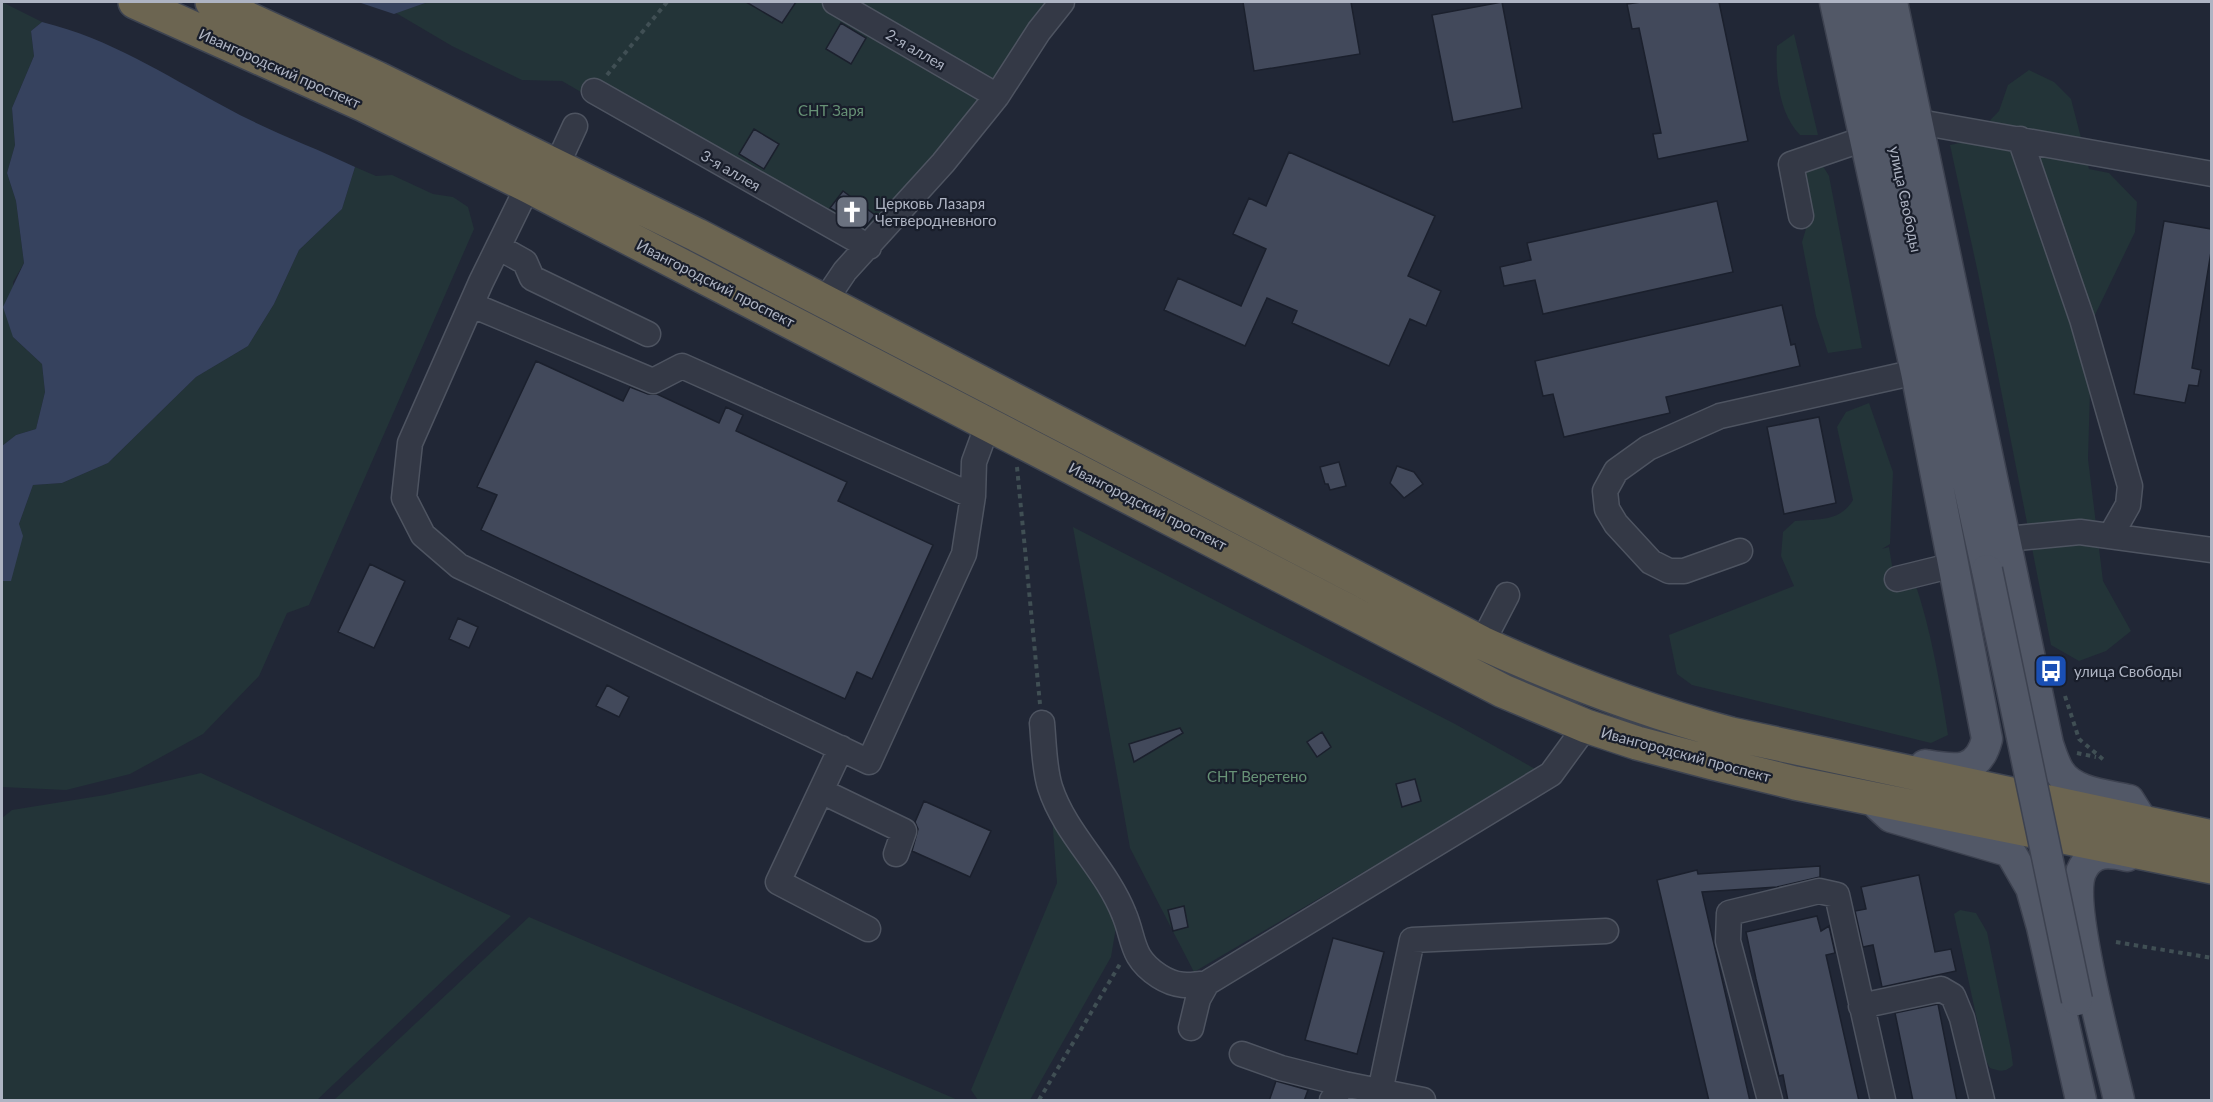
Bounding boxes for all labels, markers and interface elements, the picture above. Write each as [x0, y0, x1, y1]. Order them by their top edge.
street label: Ивангородский проспект [196, 24, 364, 112]
street label: 2-я аллея [883, 25, 949, 73]
park label: СНТ Заря [798, 101, 864, 119]
street label: улица Свободы [1886, 144, 1926, 254]
street label: 3-я аллея [698, 146, 764, 194]
church icon: Церковь Лазаря Четверодневного [834, 194, 870, 230]
place label: Церковь Лазаря Четверодневного [875, 194, 996, 229]
street label: Ивангородский проспект [634, 235, 798, 331]
street label: Ивангородский проспект [1066, 458, 1230, 554]
bus stop icon: улица Свободы [2033, 653, 2069, 689]
place label: улица Свободы [2074, 662, 2182, 680]
street label: Ивангородский проспект [1599, 723, 1773, 785]
park label: СНТ Веретено [1207, 767, 1307, 785]

